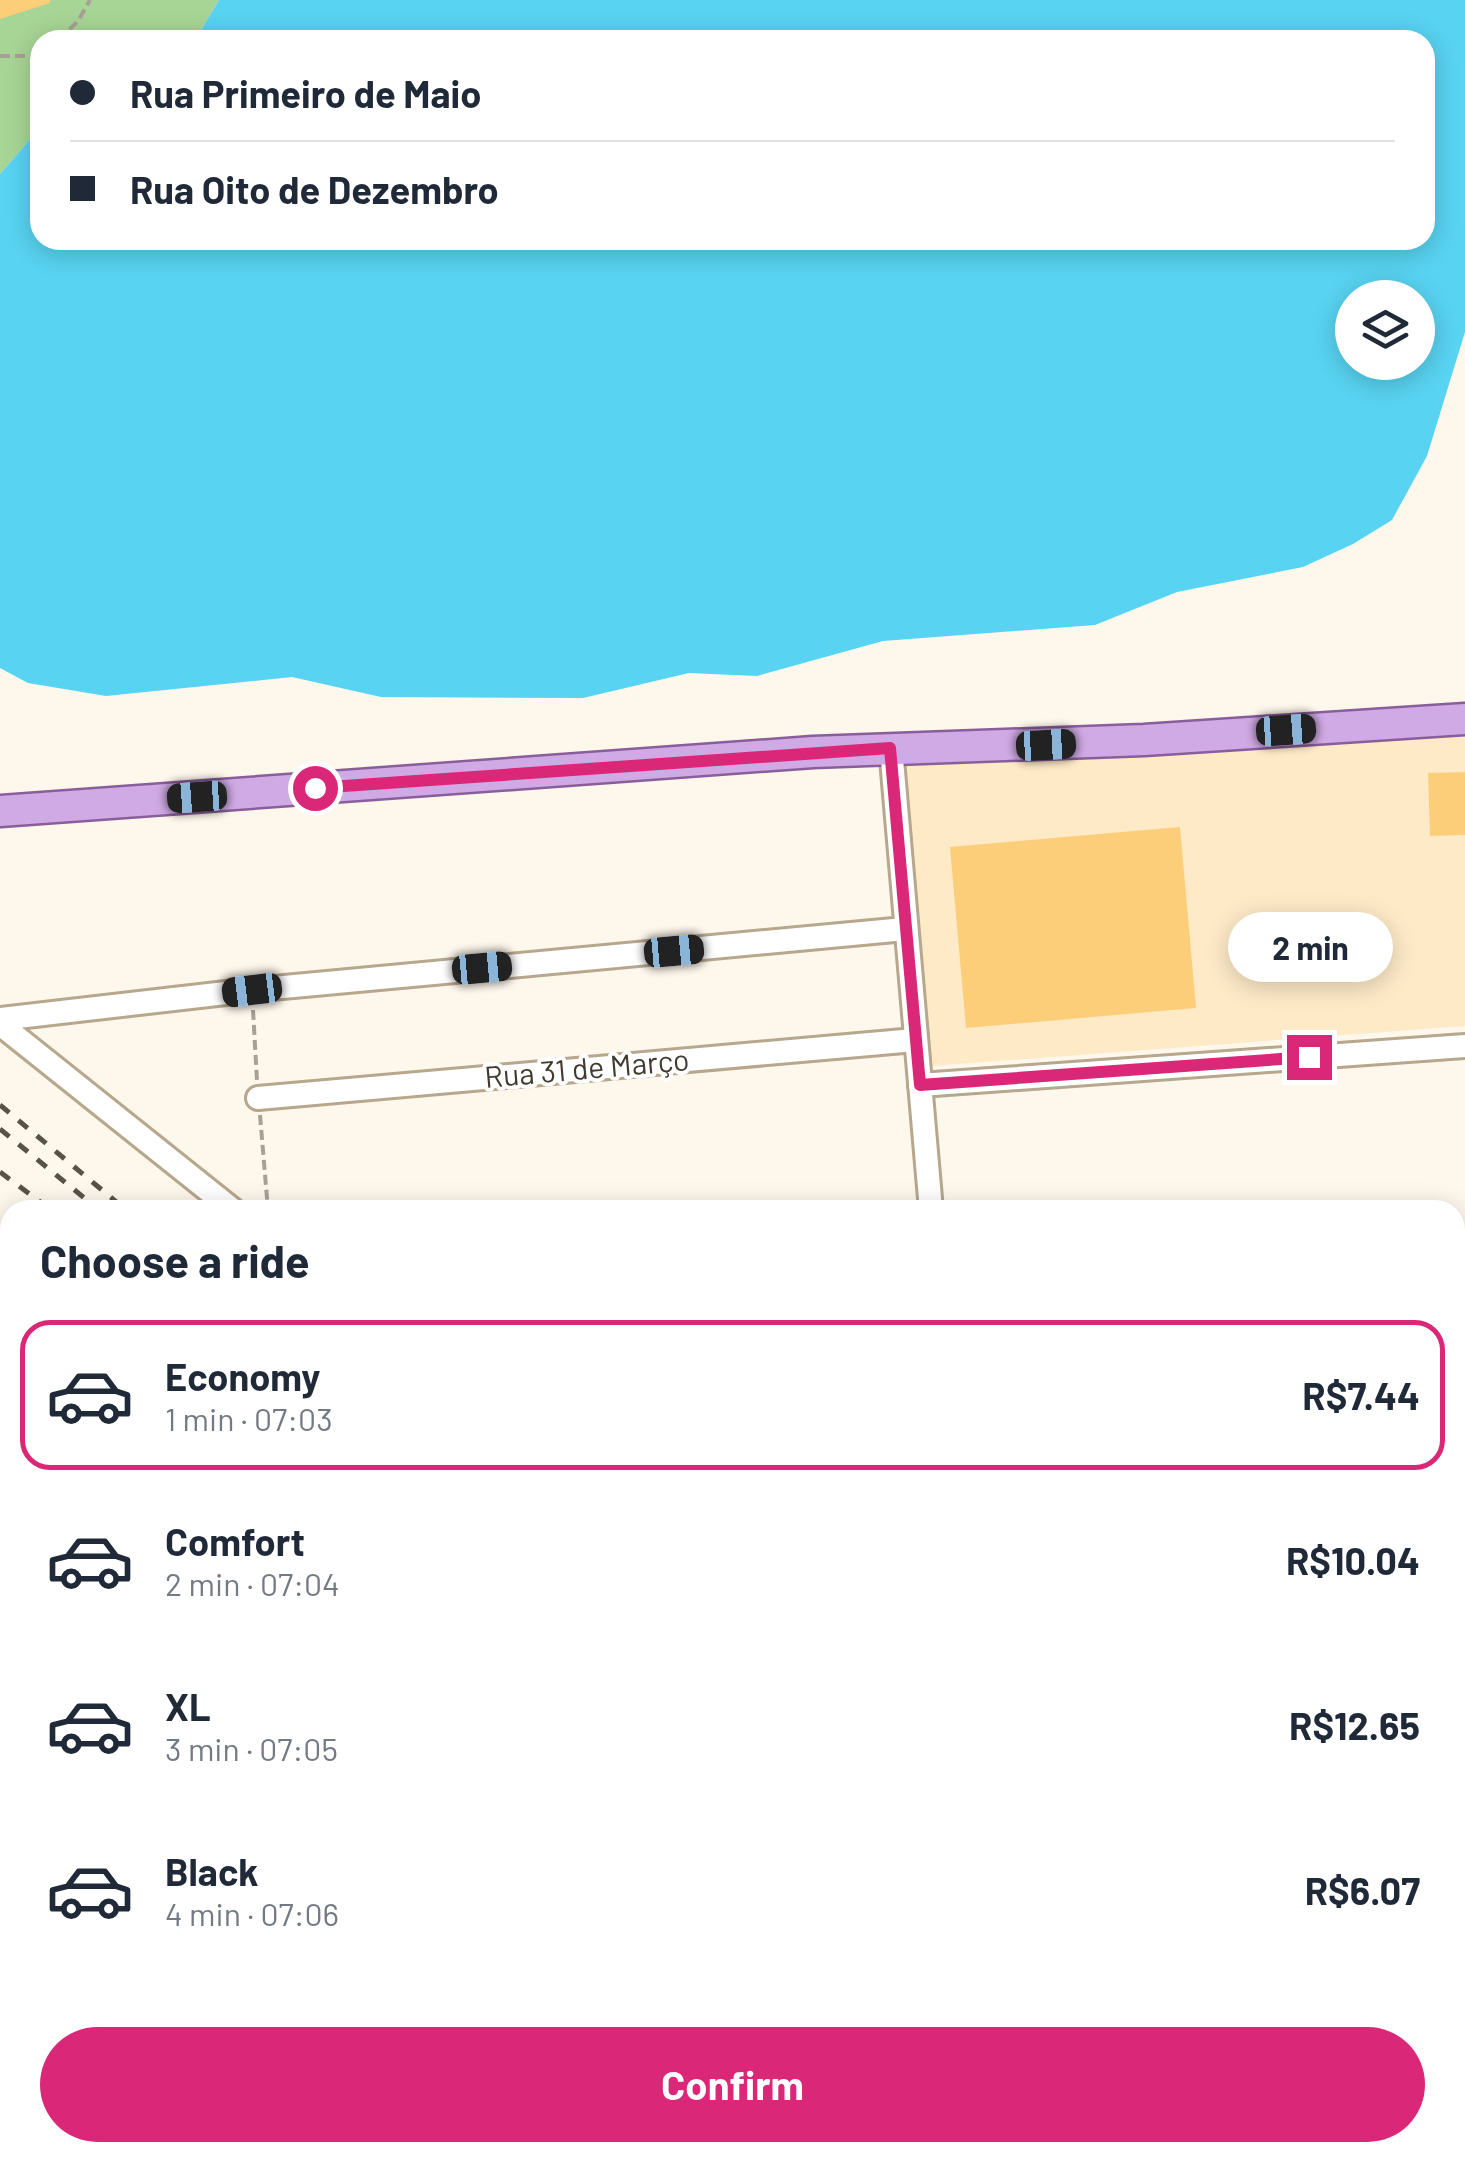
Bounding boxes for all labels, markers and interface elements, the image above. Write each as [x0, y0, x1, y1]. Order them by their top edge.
text: Rua Primeiro de Maio [130, 70, 481, 116]
text: Rua Oito de Dezembro [130, 166, 499, 212]
map controls [1335, 280, 1435, 380]
button: layers [1335, 280, 1435, 380]
car [1255, 713, 1317, 747]
car [1015, 728, 1077, 762]
route start [293, 766, 338, 811]
car [166, 780, 228, 814]
callout: 2 min [1226, 912, 1392, 982]
text: 2 min [1272, 928, 1349, 966]
car [643, 933, 705, 969]
car [451, 950, 513, 986]
car [220, 971, 284, 1009]
route end [1287, 1035, 1332, 1080]
street label: Rua 31 de Março [483, 1040, 691, 1094]
text: Choose a ride [40, 1233, 310, 1287]
icon: car [45, 1350, 135, 1440]
text: Economy [165, 1353, 320, 1399]
text: R$7.44 [1302, 1372, 1420, 1418]
text: 1 min · 07:03 [165, 1399, 333, 1437]
icon: car [45, 1515, 135, 1605]
text: Comfort [165, 1518, 305, 1564]
text: R$10.04 [1286, 1537, 1420, 1583]
text: 2 min · 07:04 [165, 1564, 340, 1602]
icon: car [45, 1680, 135, 1770]
text: XL [165, 1683, 211, 1729]
text: R$12.65 [1289, 1702, 1420, 1748]
text: 3 min · 07:05 [165, 1729, 338, 1767]
icon: car [45, 1845, 135, 1935]
text: Black [165, 1848, 259, 1894]
text: R$6.07 [1305, 1867, 1420, 1913]
text: 4 min · 07:06 [165, 1894, 339, 1932]
button: Confirm [40, 2027, 1425, 2142]

